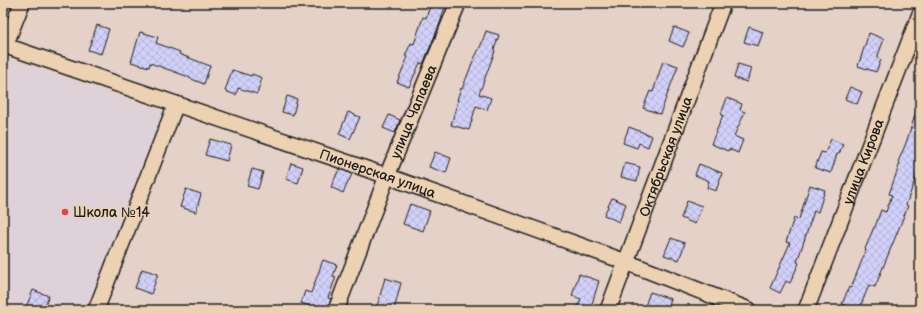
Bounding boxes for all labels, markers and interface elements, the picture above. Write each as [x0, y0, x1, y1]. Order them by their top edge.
street label: улица Чапаева [387, 61, 441, 161]
street label: Октябрьская улица [635, 93, 696, 219]
street label: улица Кирова [839, 116, 888, 207]
street label: Пионерская улица [317, 145, 439, 202]
place label: Школа №14 [73, 204, 150, 221]
marker: Школа №14 [60, 207, 70, 217]

